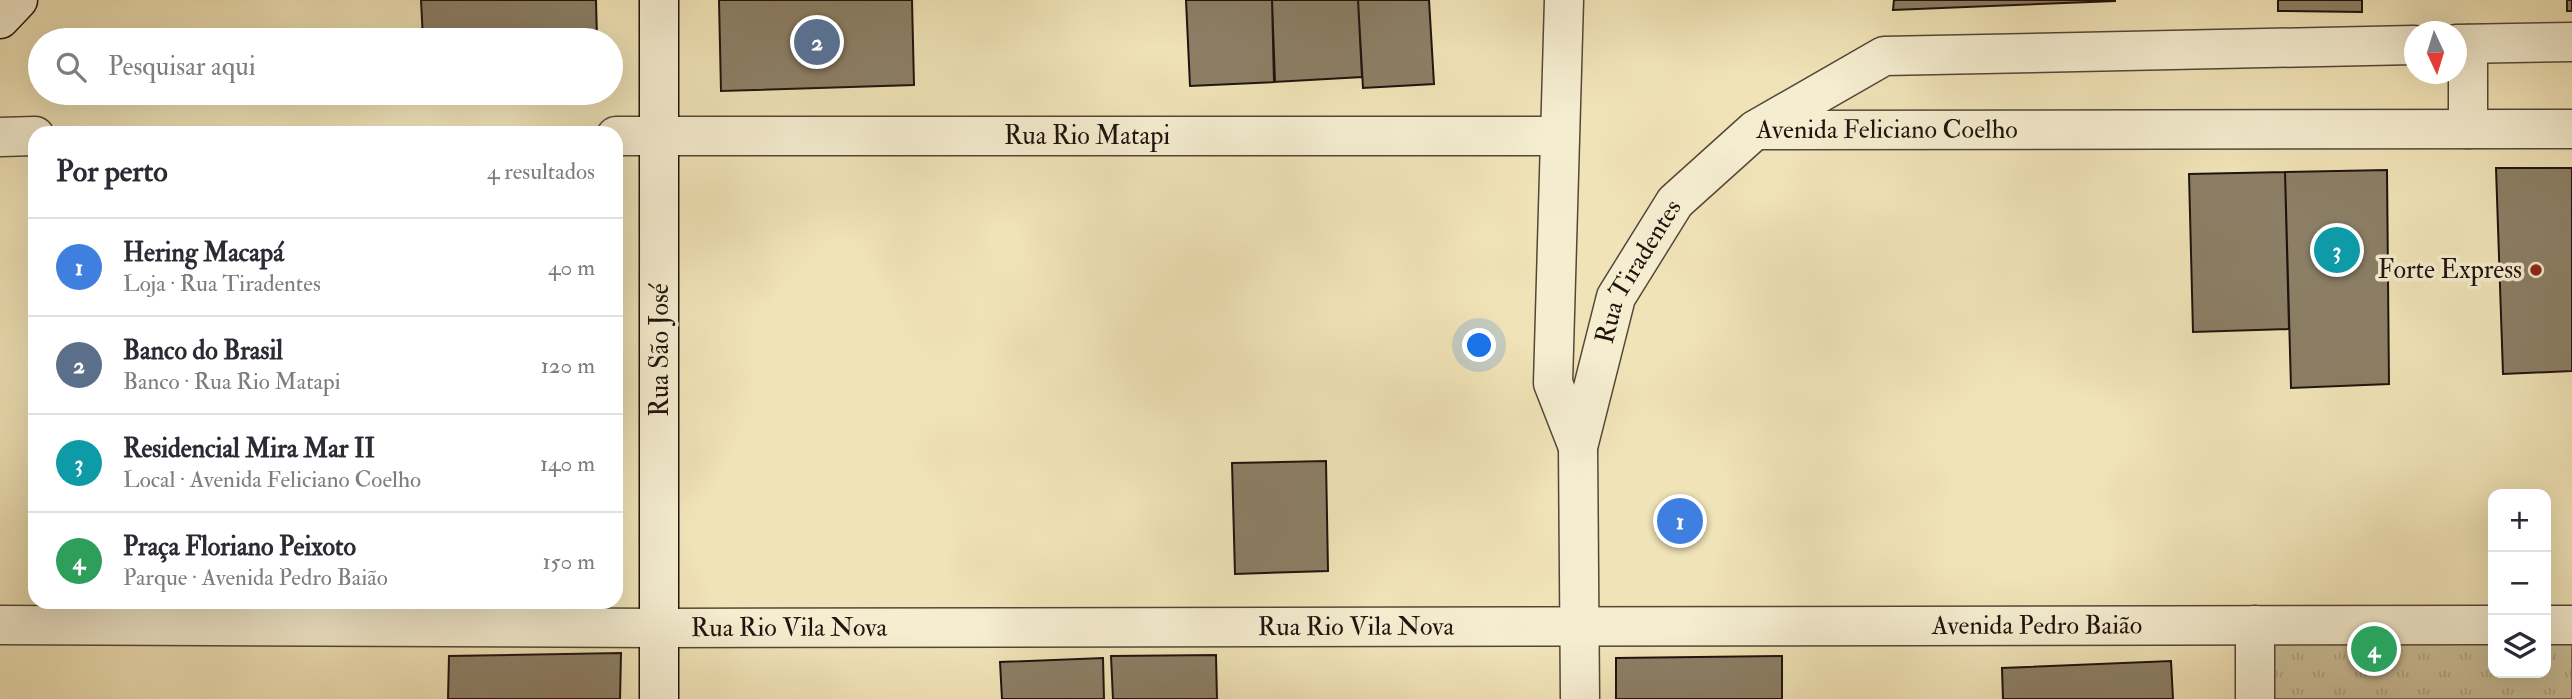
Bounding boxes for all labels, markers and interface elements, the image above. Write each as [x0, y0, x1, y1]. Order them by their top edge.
pin: 2 [794, 16, 840, 68]
north arrow [2404, 21, 2467, 84]
search box [28, 28, 623, 105]
icon: search [52, 48, 90, 86]
text: Pesquisar aqui [108, 51, 256, 83]
street label: Avenida Feliciano Coelho [1755, 114, 2018, 146]
street label: Rua Rio Matapi [1004, 120, 1170, 153]
text: Por perto [56, 153, 168, 190]
text: 4 resultados [487, 157, 595, 186]
street label: Rua Tiradentes [1589, 193, 1689, 347]
pin: 3 [2314, 224, 2360, 276]
text: Hering Macapá [123, 237, 284, 269]
text: 1 [75, 253, 83, 282]
text: 40 m [548, 253, 595, 282]
place label: Forte Express [2378, 254, 2522, 287]
marker: Forte Express [2528, 262, 2544, 278]
text: Loja · Rua Tiradentes [123, 269, 321, 298]
street label: Rua São José [644, 283, 676, 417]
your location [1462, 328, 1496, 362]
text: Banco do Brasil [123, 335, 283, 367]
text: 2 [73, 351, 85, 380]
text: 120 m [541, 351, 595, 380]
text: Banco · Rua Rio Matapi [123, 367, 341, 396]
text: Residencial Mira Mar II [123, 433, 375, 465]
text: 3 [75, 449, 83, 478]
text: 140 m [540, 449, 595, 478]
text: Local · Avenida Feliciano Coelho [123, 465, 421, 494]
map controls [2488, 489, 2551, 678]
button: + [2488, 489, 2551, 552]
pin: 1 [1657, 495, 1703, 547]
text: Praça Floriano Peixoto [123, 531, 356, 563]
text: 4 [73, 547, 85, 576]
text: 150 m [542, 547, 595, 576]
button: − [2488, 552, 2551, 615]
text: Parque · Avenida Pedro Baião [123, 563, 388, 592]
street label: Avenida Pedro Baião [1931, 610, 2142, 642]
street label: Rua Rio Vila Nova [1258, 611, 1454, 643]
street label: Rua Rio Vila Nova [691, 612, 887, 644]
button: layers [2488, 615, 2551, 678]
pin: 4 [2351, 623, 2397, 675]

